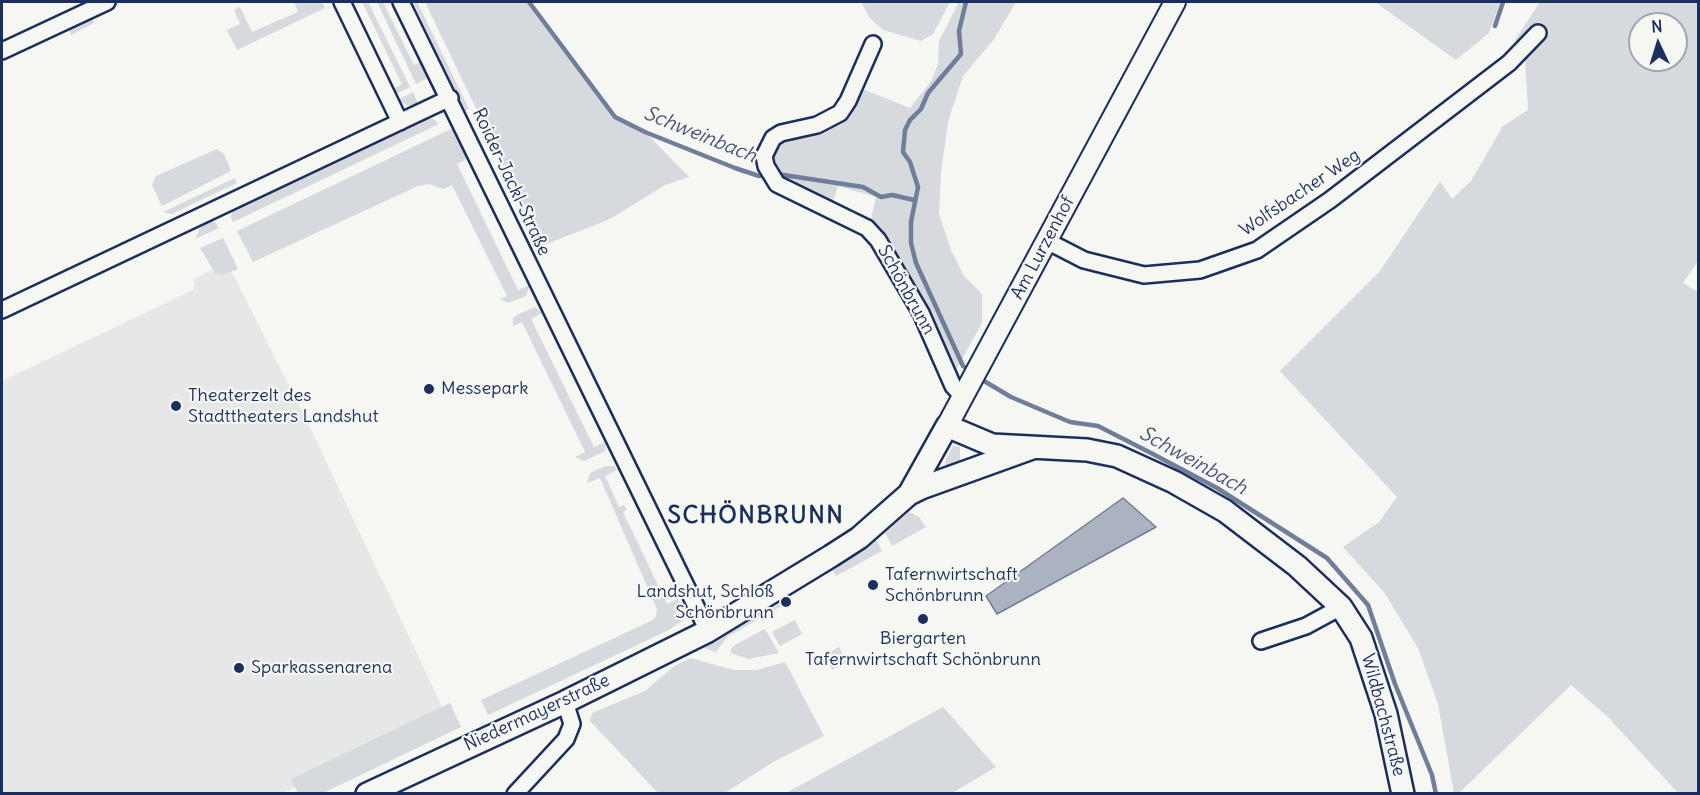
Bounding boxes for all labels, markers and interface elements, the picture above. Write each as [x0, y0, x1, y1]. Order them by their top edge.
north arrow [1628, 12, 1688, 72]
text: N [1651, 16, 1663, 36]
water label: Schweinbach [640, 102, 760, 168]
street label: Roider-Jackl-Straße [467, 105, 555, 259]
street label: Wolfsbacher Weg [1236, 145, 1364, 241]
street label: Am Lurzenhof [1007, 193, 1079, 303]
street label: Schönbrunn [873, 242, 939, 338]
place label: Messepark [441, 378, 528, 400]
marker: Messepark [422, 382, 436, 396]
place label: Theaterzelt des Stadttheaters Landshut [188, 385, 378, 428]
marker: Theaterzelt des Stadttheaters Landshut [169, 399, 183, 413]
water label: Schweinbach [1135, 422, 1251, 500]
district label: SCHÖNBRUNN [668, 502, 844, 530]
place label: Tafernwirtschaft Schönbrunn [885, 564, 1018, 606]
marker: Tafernwirtschaft Schönbrunn [866, 578, 880, 592]
place label: Landshut, Schloß Schönbrunn [637, 581, 774, 624]
marker: Landshut, Schloß Schönbrunn [779, 595, 793, 609]
marker: Biergarten Tafernwirtschaft Schönbrunn [916, 612, 930, 626]
place label: Biergarten Tafernwirtschaft Schönbrunn [805, 628, 1041, 670]
street label: Wildbachstraße [1356, 651, 1410, 779]
place label: Sparkassenarena [251, 657, 392, 679]
marker: Sparkassenarena [232, 661, 246, 675]
street label: Niedermayerstraße [461, 670, 613, 756]

